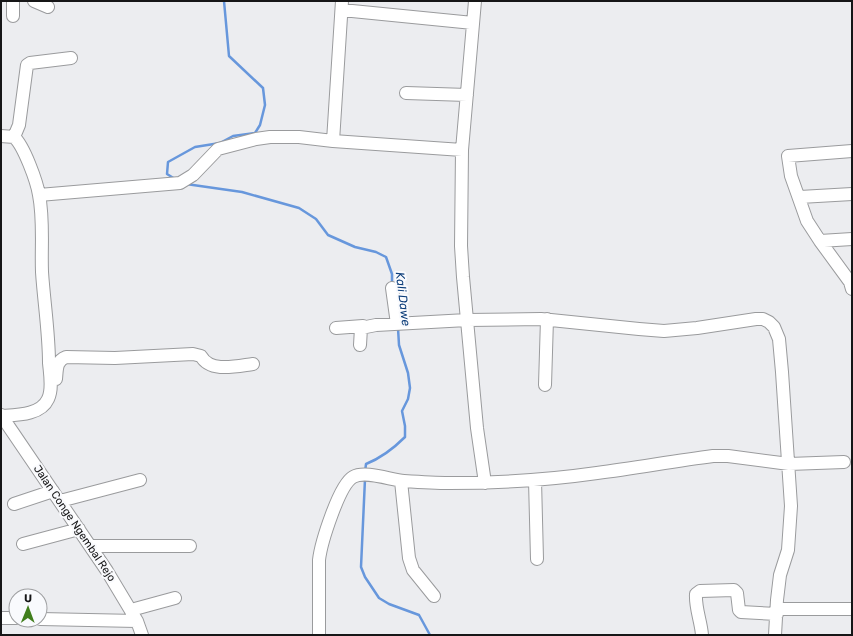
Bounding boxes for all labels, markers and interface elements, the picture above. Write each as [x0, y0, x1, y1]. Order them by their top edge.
water label: Kali Dawe [393, 271, 413, 327]
street label: Jalan Conge Ngembal Rejo [31, 463, 118, 584]
north arrow [8, 588, 48, 628]
text: U [24, 592, 32, 605]

